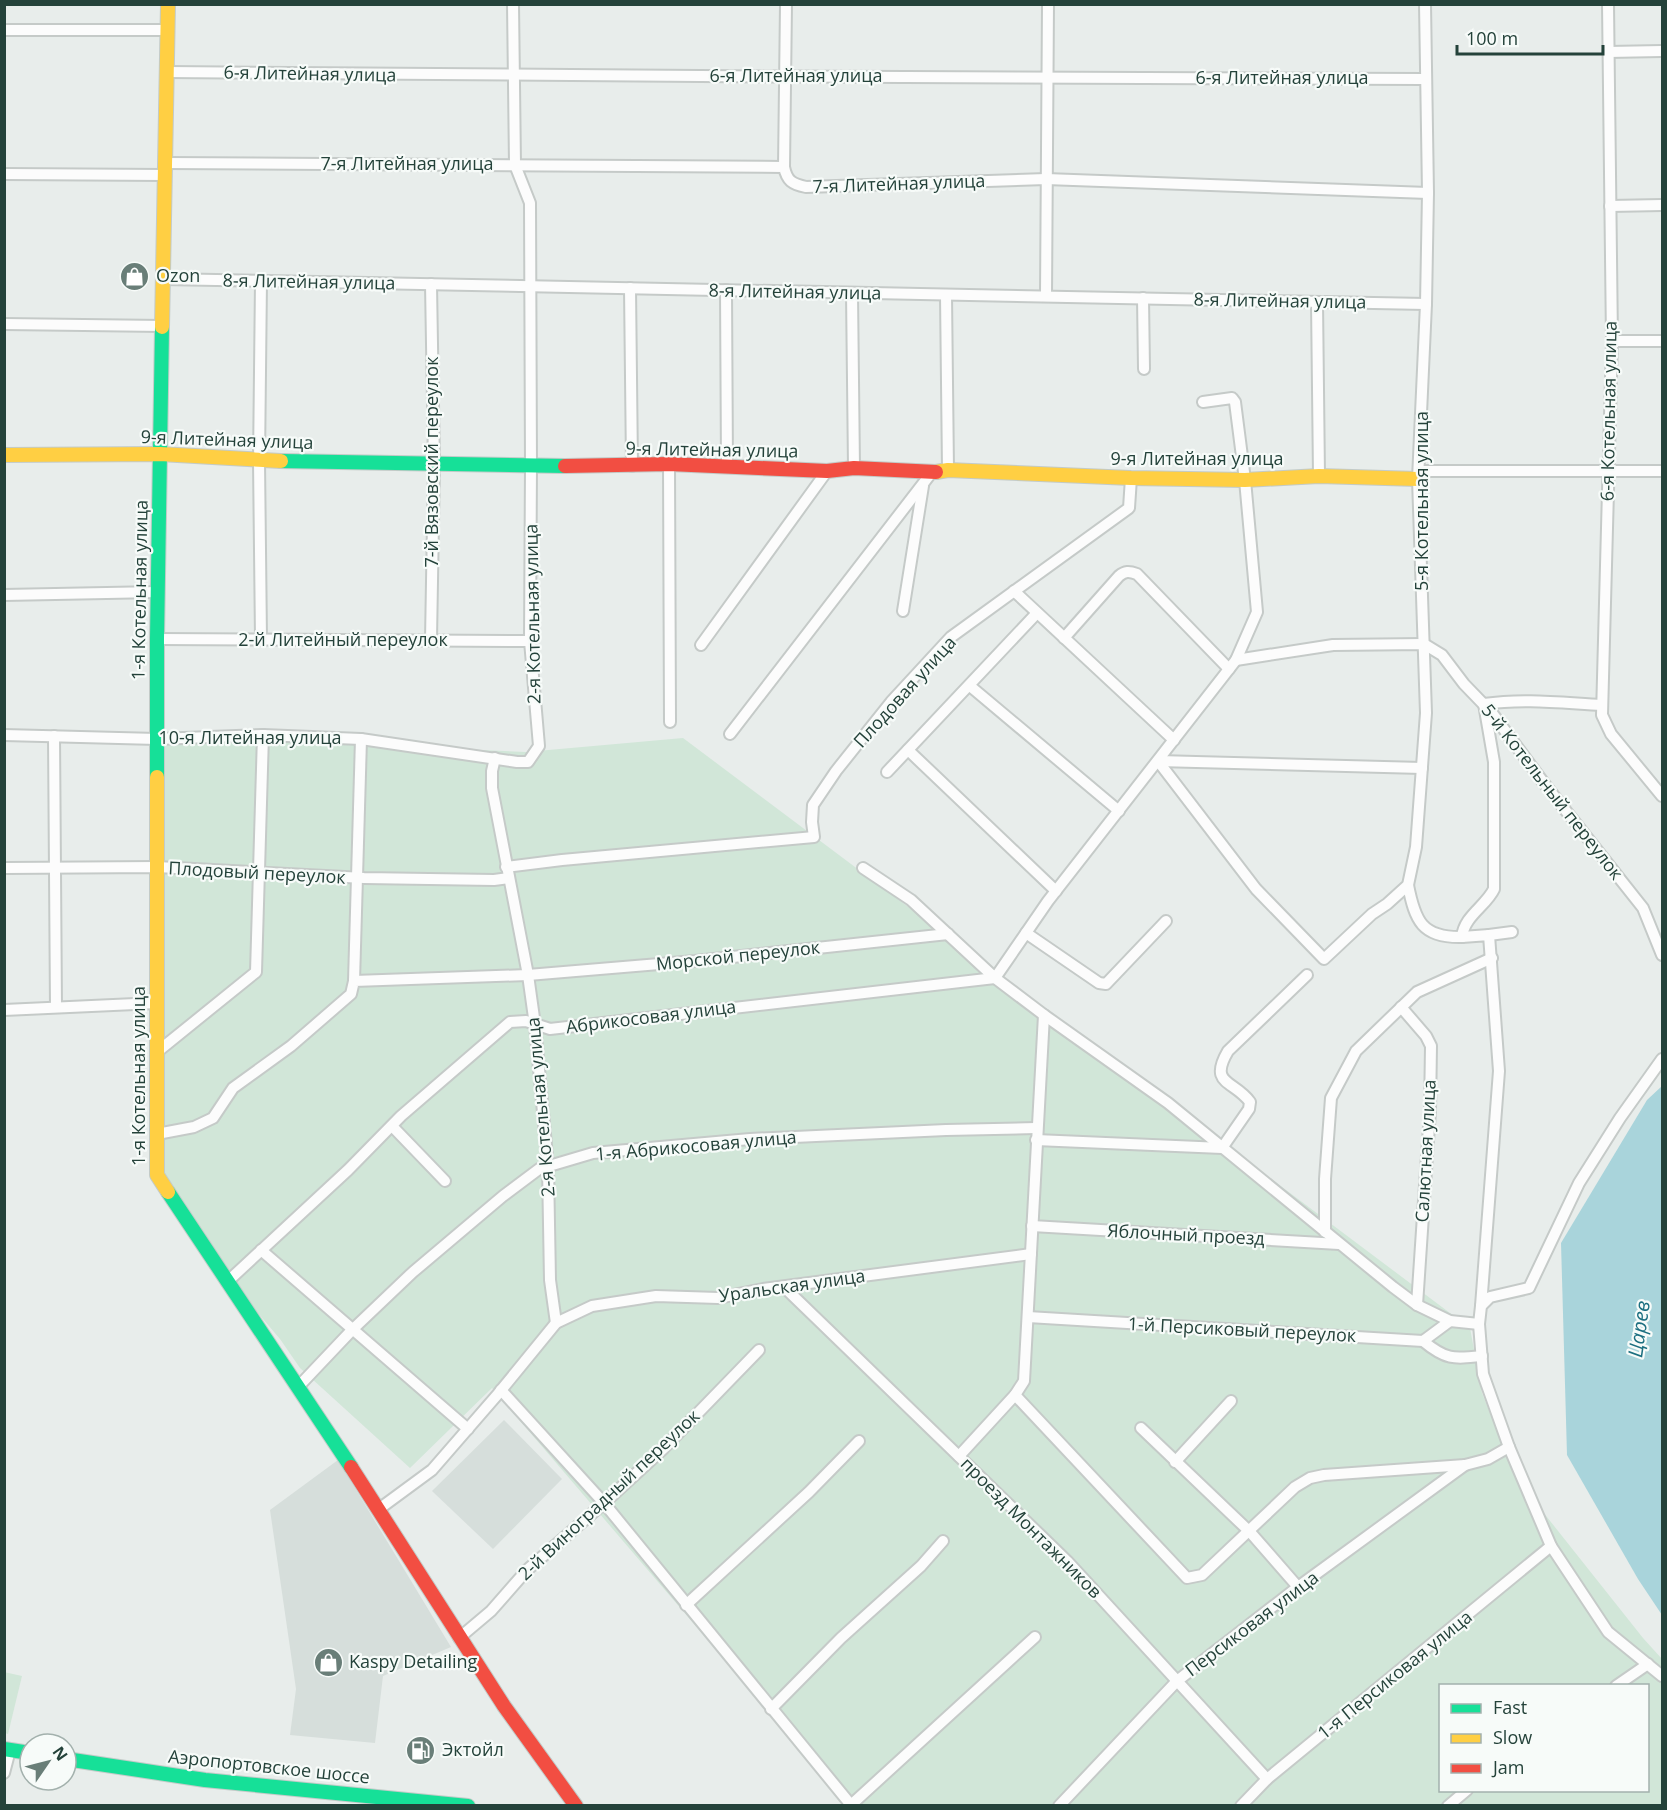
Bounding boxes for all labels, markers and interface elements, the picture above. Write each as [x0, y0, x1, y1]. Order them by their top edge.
scale bar [1457, 18, 1602, 56]
text: 100 m [1466, 26, 1518, 50]
street label: 6-я Литейная улица [223, 59, 397, 87]
street label: 6-я Литейная улица [710, 63, 882, 87]
street label: 6-я Литейная улица [1196, 65, 1368, 89]
street label: 7-я Литейная улица [321, 151, 493, 175]
street label: 7-я Литейная улица [812, 168, 986, 198]
shop icon: Ozon [119, 260, 151, 292]
place label: Ozon [156, 263, 200, 287]
street label: 8-я Литейная улица [222, 267, 396, 295]
street label: 8-я Литейная улица [708, 277, 882, 305]
street label: 8-я Литейная улица [1193, 286, 1367, 314]
street label: 6-я Котельная улица [1594, 321, 1622, 501]
street label: 7-й Вязовский переулок [419, 356, 443, 567]
street label: 5-я Котельная улица [1409, 411, 1433, 591]
street label: 9-я Литейная улица [140, 424, 314, 454]
street label: 9-я Литейная улица [625, 435, 799, 463]
street label: 9-я Литейная улица [1111, 446, 1283, 470]
street label: 1-я Котельная улица [125, 500, 153, 680]
street label: 2-я Котельная улица [518, 524, 546, 704]
street label: 2-й Литейный переулок [238, 627, 448, 651]
street label: Плодовая улица [848, 630, 961, 752]
street label: 5-й Котельный переулок [1477, 699, 1629, 885]
street label: 10-я Литейная улица [158, 725, 342, 749]
street label: Плодовый переулок [168, 855, 347, 889]
street label: Морской переулок [655, 934, 822, 976]
street label: 1-я Котельная улица [126, 986, 150, 1166]
street label: Абрикосовая улица [564, 994, 737, 1038]
street label: 2-я Котельная улица [520, 1016, 560, 1198]
street label: Салютная улица [1409, 1079, 1441, 1223]
street label: 1-я Абрикосовая улица [594, 1124, 798, 1166]
street label: Яблочный проезд [1107, 1218, 1265, 1250]
street label: Уральская улица [717, 1263, 867, 1307]
water label: Царев [1621, 1299, 1656, 1359]
street label: 1-й Персиковый переулок [1127, 1311, 1358, 1347]
street label: 2-й Виноградный переулок [512, 1403, 705, 1585]
street label: проезд Монтажников [956, 1452, 1107, 1603]
street label: Персиковая улица [1180, 1565, 1323, 1681]
street label: 1-я Персиковая улица [1312, 1604, 1477, 1744]
shop icon: Kaspy Detailing [312, 1646, 344, 1678]
place label: Kaspy Detailing [349, 1649, 478, 1673]
legend [1439, 1684, 1649, 1792]
text: Fast [1493, 1695, 1527, 1719]
text: Slow [1493, 1725, 1532, 1749]
north arrow [18, 1732, 78, 1792]
fuel station icon: Эктойл [405, 1734, 437, 1766]
place label: Эктойл [442, 1737, 504, 1761]
text: N [48, 1742, 73, 1765]
street label: Аэропортовское шоссе [167, 1743, 371, 1789]
text: Jam [1491, 1755, 1525, 1779]

